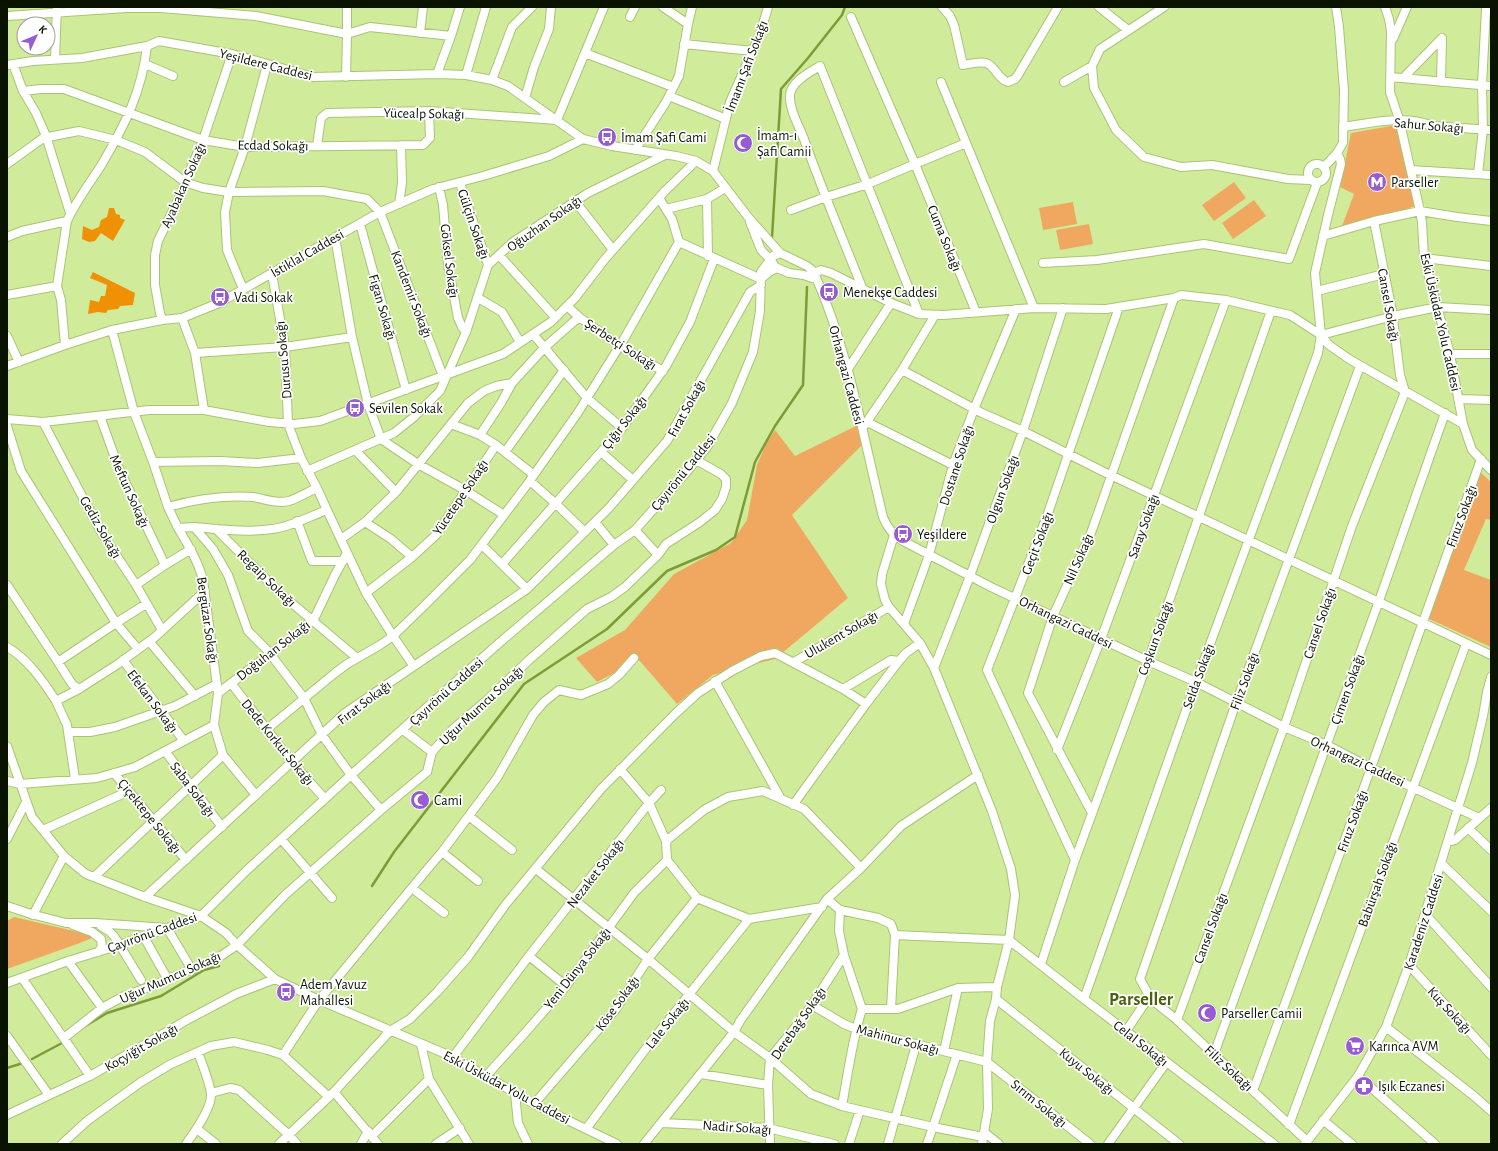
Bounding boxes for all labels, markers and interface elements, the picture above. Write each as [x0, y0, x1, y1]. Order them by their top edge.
north arrow [16, 16, 56, 56]
street label: İmamı Şafi Sokağı [720, 18, 771, 114]
text: K [37, 23, 49, 36]
street label: Yeşildere Caddesi [218, 47, 314, 83]
street label: Yücealp Sokağı [383, 106, 465, 122]
street label: Sahur Sokağı [1393, 116, 1464, 136]
bus stop icon: İmam Şafi Cami [596, 126, 618, 148]
place label: İmam-ı Şafi Camii [757, 126, 811, 159]
place label: İmam Şafi Cami [621, 128, 707, 145]
mosque icon: İmam-ı Şafi Camii [732, 132, 754, 154]
street label: Ecdad Sokağı [237, 138, 309, 154]
street label: Ayabakan Sokağı [159, 141, 209, 230]
metro station icon: Parseller [1366, 171, 1388, 193]
place label: Parseller [1391, 176, 1439, 190]
street label: Gülçin Sokağı [455, 188, 492, 261]
street label: Oğuzhan Sokağı [505, 193, 585, 255]
street label: Cuma Sokağı [924, 203, 964, 273]
street label: Göksel Sokağı [438, 223, 461, 299]
street label: İstiklal Caddesi [267, 225, 346, 280]
street label: Kandemir Sokağı [388, 249, 434, 340]
street label: Eski Üsküdar Yolu Caddesi [1417, 251, 1466, 393]
street label: Cansel Sokağı [1375, 267, 1401, 343]
street label: Figan Sokağı [366, 273, 398, 342]
bus stop icon: Menekşe Caddesi [818, 281, 840, 303]
bus stop icon: Vadi Sokak [209, 286, 231, 308]
place label: Menekşe Caddesi [843, 286, 938, 300]
place label: Vadi Sokak [234, 291, 293, 305]
street label: Şerbetçi Sokağı [582, 317, 659, 373]
street label: Durusu Sokağı [274, 320, 294, 400]
street label: Orhangazi Caddesi [826, 324, 866, 426]
street label: Fırat Sokağı [665, 378, 708, 439]
street label: Çığır Sokağı [600, 393, 650, 452]
bus stop icon: Sevilen Sokak [344, 397, 366, 419]
place label: Sevilen Sokak [369, 402, 443, 416]
street label: Dostane Sokağı [937, 423, 977, 507]
street label: Çayırönü Caddesi [649, 432, 719, 514]
street label: Meftun Sokağı [107, 453, 151, 530]
street label: Olgun Sokağı [984, 453, 1022, 525]
street label: Yücetepe Sokağı [430, 457, 491, 538]
street label: Firuz Sokağı [1444, 483, 1480, 549]
street label: Saray Sokağı [1126, 492, 1162, 560]
street label: Gediz Sokağı [77, 494, 124, 561]
street label: Geçit Sokağı [1020, 510, 1056, 577]
bus stop icon: Yeşildere [892, 523, 914, 545]
place label: Yeşildere [917, 528, 967, 542]
street label: Nil Sokağı [1061, 532, 1096, 587]
street label: Regaip Sokağı [234, 547, 298, 610]
street label: Bergüzar Sokağı [194, 576, 220, 664]
street label: Cansel Sokağı [1301, 586, 1339, 661]
street label: Orhangazi Caddesi [1017, 594, 1115, 652]
street label: Coşkun Sokağı [1136, 599, 1176, 677]
street label: Ulukent Sokağı [803, 608, 880, 661]
street label: Doğuhan Sokağı [234, 618, 313, 684]
street label: Selda Sokağı [1181, 642, 1217, 711]
street label: Filiz Sokağı [1228, 651, 1262, 712]
street label: Çimen Sokağı [1329, 652, 1367, 726]
street label: Çayırönü Caddesi [407, 655, 486, 728]
street label: Uğur Mumcu Sokağı [437, 663, 526, 748]
street label: Efekan Sokağı [124, 667, 180, 736]
street label: Fırat Sokağı [335, 678, 394, 727]
street label: Dede Korkut Sokağı [238, 697, 316, 788]
street label: Orhangazi Caddesi [1308, 734, 1407, 790]
street label: Saba Sokağı [167, 760, 217, 820]
street label: Çiçektepe Sokağı [115, 777, 183, 857]
street label: Firuz Sokağı [1335, 788, 1371, 854]
mosque icon: Cami [409, 789, 431, 811]
place label: Cami [434, 794, 462, 808]
street label: Nezaket Sokağı [565, 836, 627, 911]
street label: Babürşah Sokağı [1356, 840, 1400, 929]
street label: Karadeniz Caddesi [1402, 872, 1446, 972]
street label: Cansel Sokağı [1192, 891, 1230, 966]
street label: Çayırönü Caddesi [106, 910, 199, 956]
street label: Yeni Dünya Sokağı [542, 925, 614, 1012]
street label: Uğur Mumcu Sokağı [118, 949, 223, 1007]
street label: Köse Sokağı [593, 974, 642, 1034]
place label: Adem Yavuz Mahallesi [300, 978, 367, 1008]
bus stop icon: Adem Yavuz Mahallesi [275, 981, 297, 1003]
street label: Kuş Sokağı [1425, 984, 1474, 1037]
street label: Derebağ Sokağı [769, 985, 829, 1062]
district label: Parseller [1109, 991, 1174, 1009]
street label: Lale Sokağı [643, 996, 692, 1052]
mosque icon: Parseller Camii [1196, 1002, 1218, 1024]
place label: Parseller Camii [1221, 1007, 1302, 1021]
street label: Celal Sokağı [1110, 1018, 1170, 1069]
street label: Koçyiğit Sokağı [103, 1021, 180, 1074]
street label: Mahinur Sokağı [855, 1022, 941, 1058]
supermarket icon: Karınca AVM [1344, 1035, 1366, 1057]
place label: Karınca AVM [1369, 1040, 1439, 1054]
street label: Filiz Sokağı [1201, 1043, 1255, 1094]
street label: Eski Üsküdar Yolu Caddesi [441, 1046, 574, 1127]
street label: Kuyu Sokağı [1056, 1046, 1116, 1098]
pharmacy icon: Işık Eczanesi [1353, 1075, 1375, 1097]
street label: Sırım Sokağı [1008, 1077, 1069, 1130]
place label: Işık Eczanesi [1378, 1080, 1445, 1094]
street label: Nadir Sokağı [702, 1119, 772, 1137]

